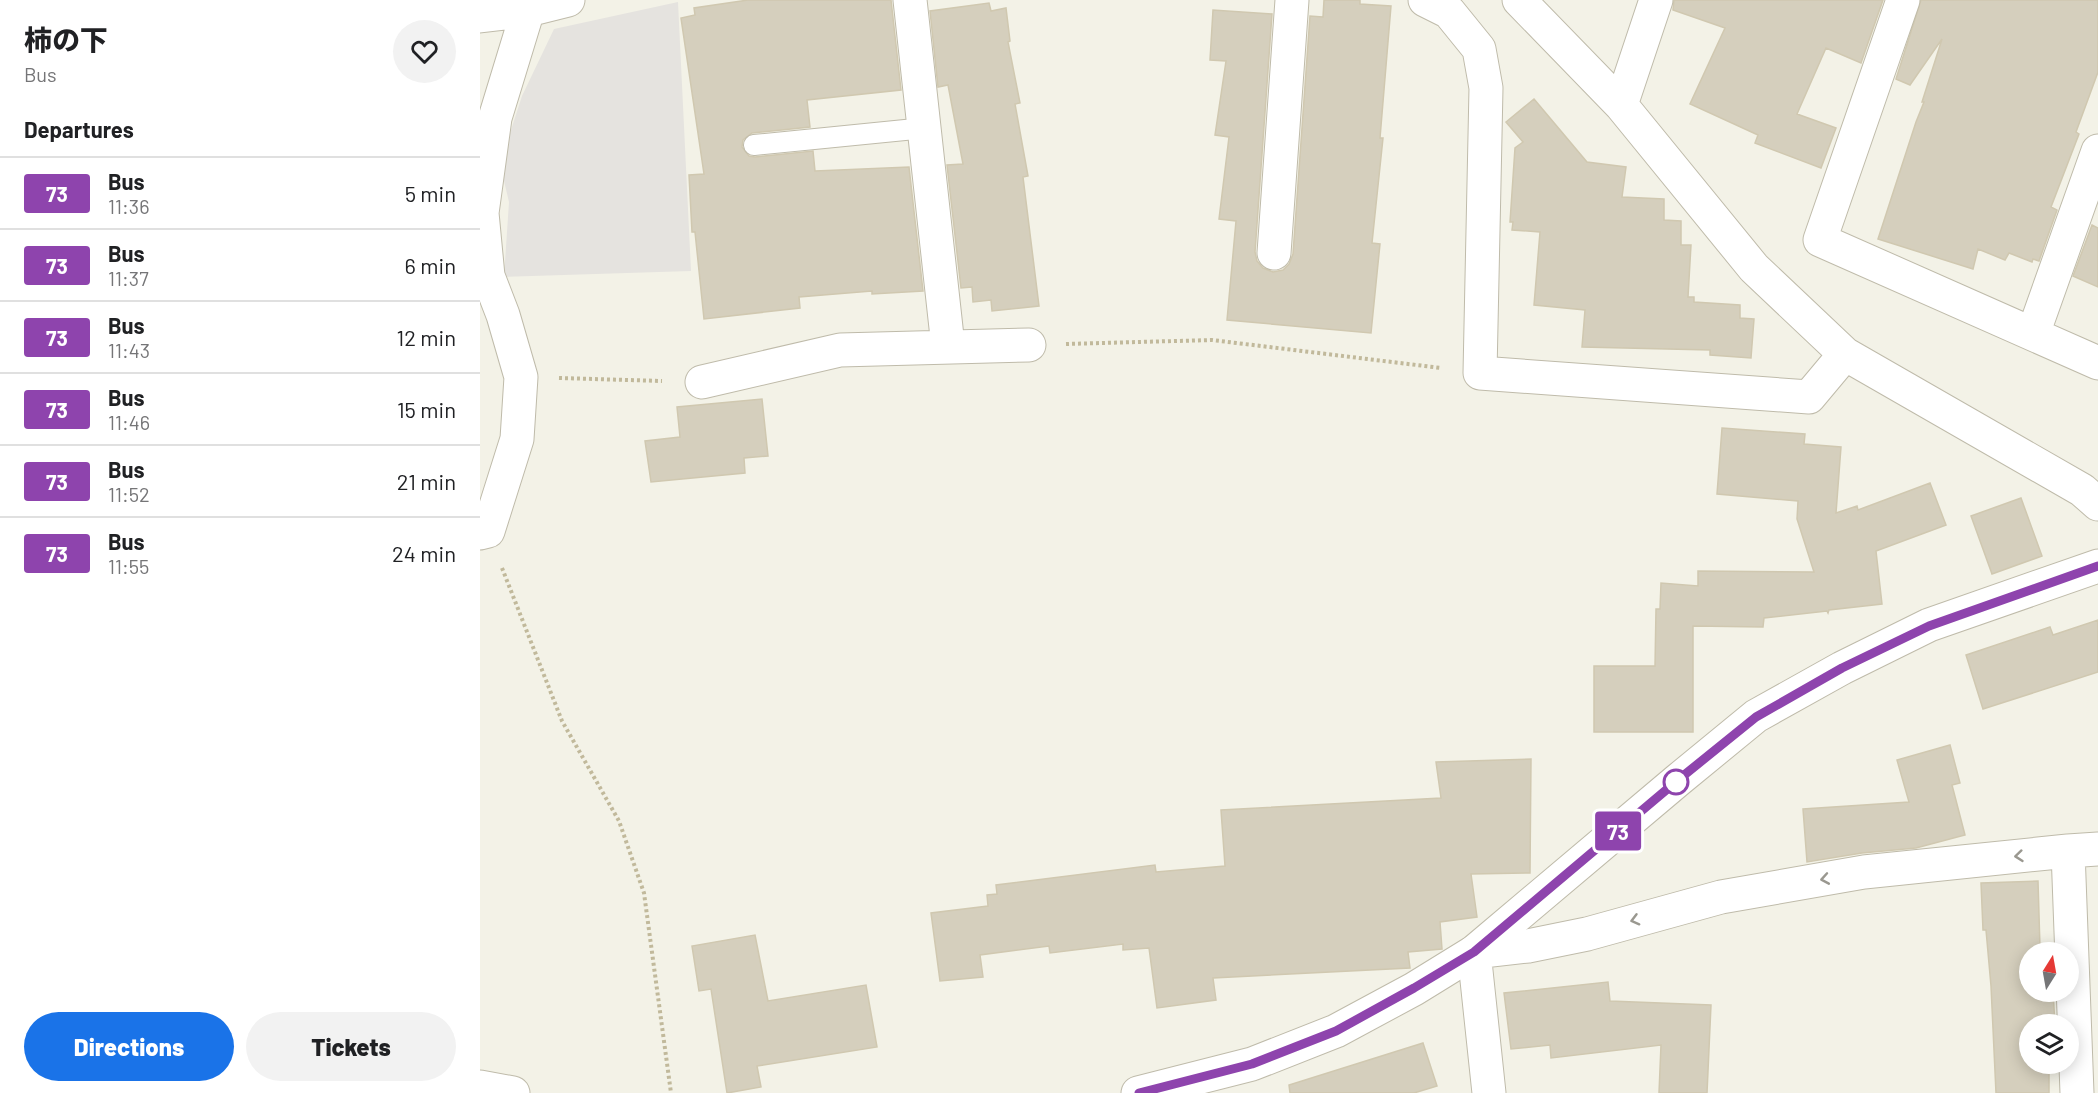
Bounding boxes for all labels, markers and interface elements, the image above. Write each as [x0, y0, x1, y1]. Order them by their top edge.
button: heart [393, 20, 456, 83]
text: 柿の下 [24, 22, 108, 56]
text: Bus [24, 62, 57, 86]
text: Departures [24, 116, 134, 142]
text: Bus [108, 168, 145, 194]
text: 5 min [405, 180, 456, 206]
text: 73 [46, 181, 68, 206]
text: 11:36 [108, 194, 149, 218]
text: Bus [108, 240, 145, 266]
text: 6 min [405, 252, 456, 278]
text: 73 [46, 253, 68, 278]
text: 11:37 [108, 266, 149, 290]
text: Bus [108, 312, 145, 338]
text: 12 min [396, 324, 456, 350]
text: 73 [46, 325, 68, 350]
text: 11:43 [108, 338, 150, 362]
text: Bus [108, 384, 145, 410]
text: 15 min [397, 396, 456, 422]
text: 73 [46, 397, 68, 422]
text: 11:46 [108, 410, 150, 434]
text: Bus [108, 456, 145, 482]
text: 21 min [397, 468, 456, 494]
text: 73 [46, 469, 68, 494]
text: 11:52 [108, 482, 150, 506]
text: Bus [108, 528, 145, 554]
text: 24 min [392, 540, 456, 566]
text: 73 [46, 541, 68, 566]
text: 11:55 [108, 554, 149, 578]
unlabelled marker [1663, 769, 1689, 795]
line badge: 73 [1591, 812, 1645, 850]
text: 73 [1607, 819, 1629, 844]
one-way arrow [2014, 849, 2023, 862]
one-way arrow [1821, 872, 1830, 884]
one-way arrow [1630, 913, 1640, 926]
north arrow [2019, 942, 2079, 1002]
map controls [2019, 942, 2079, 1074]
button: Directions [24, 1012, 234, 1081]
button: Tickets [246, 1012, 456, 1081]
button: layers [2019, 1014, 2079, 1074]

